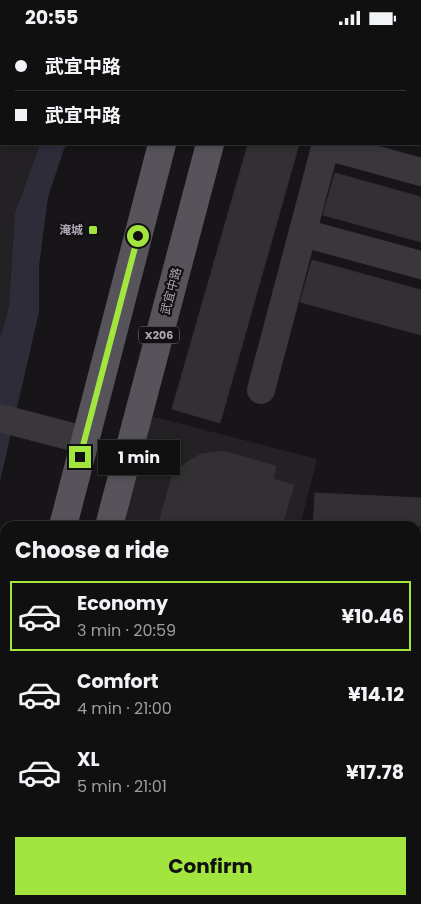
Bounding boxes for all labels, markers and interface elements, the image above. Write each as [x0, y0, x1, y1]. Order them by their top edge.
text: 20:55 [25, 4, 78, 31]
text: 武宜中路 [45, 53, 121, 80]
text: 武宜中路 [45, 102, 121, 129]
place label: 淹城 [59, 221, 83, 238]
marker: 淹城 [87, 224, 99, 236]
route start [127, 225, 149, 247]
street label: 武宜中路 [156, 265, 185, 316]
road number: X206 [139, 327, 179, 343]
callout: 1 min [98, 439, 180, 475]
route end [69, 446, 91, 468]
text: 1 min [118, 446, 160, 469]
text: Choose a ride [15, 535, 169, 566]
text: Economy [77, 590, 168, 617]
icon: car [17, 594, 62, 639]
text: ¥10.46 [341, 603, 404, 630]
text: 3 min · 20:59 [77, 619, 176, 642]
text: Comfort [77, 668, 159, 695]
icon: car [17, 672, 62, 717]
text: ¥14.12 [348, 681, 404, 708]
text: 4 min · 21:00 [77, 697, 172, 720]
text: XL [77, 746, 100, 773]
icon: car [17, 750, 62, 795]
text: ¥17.78 [346, 759, 404, 786]
text: 5 min · 21:01 [77, 775, 167, 798]
button: Confirm [15, 837, 406, 895]

